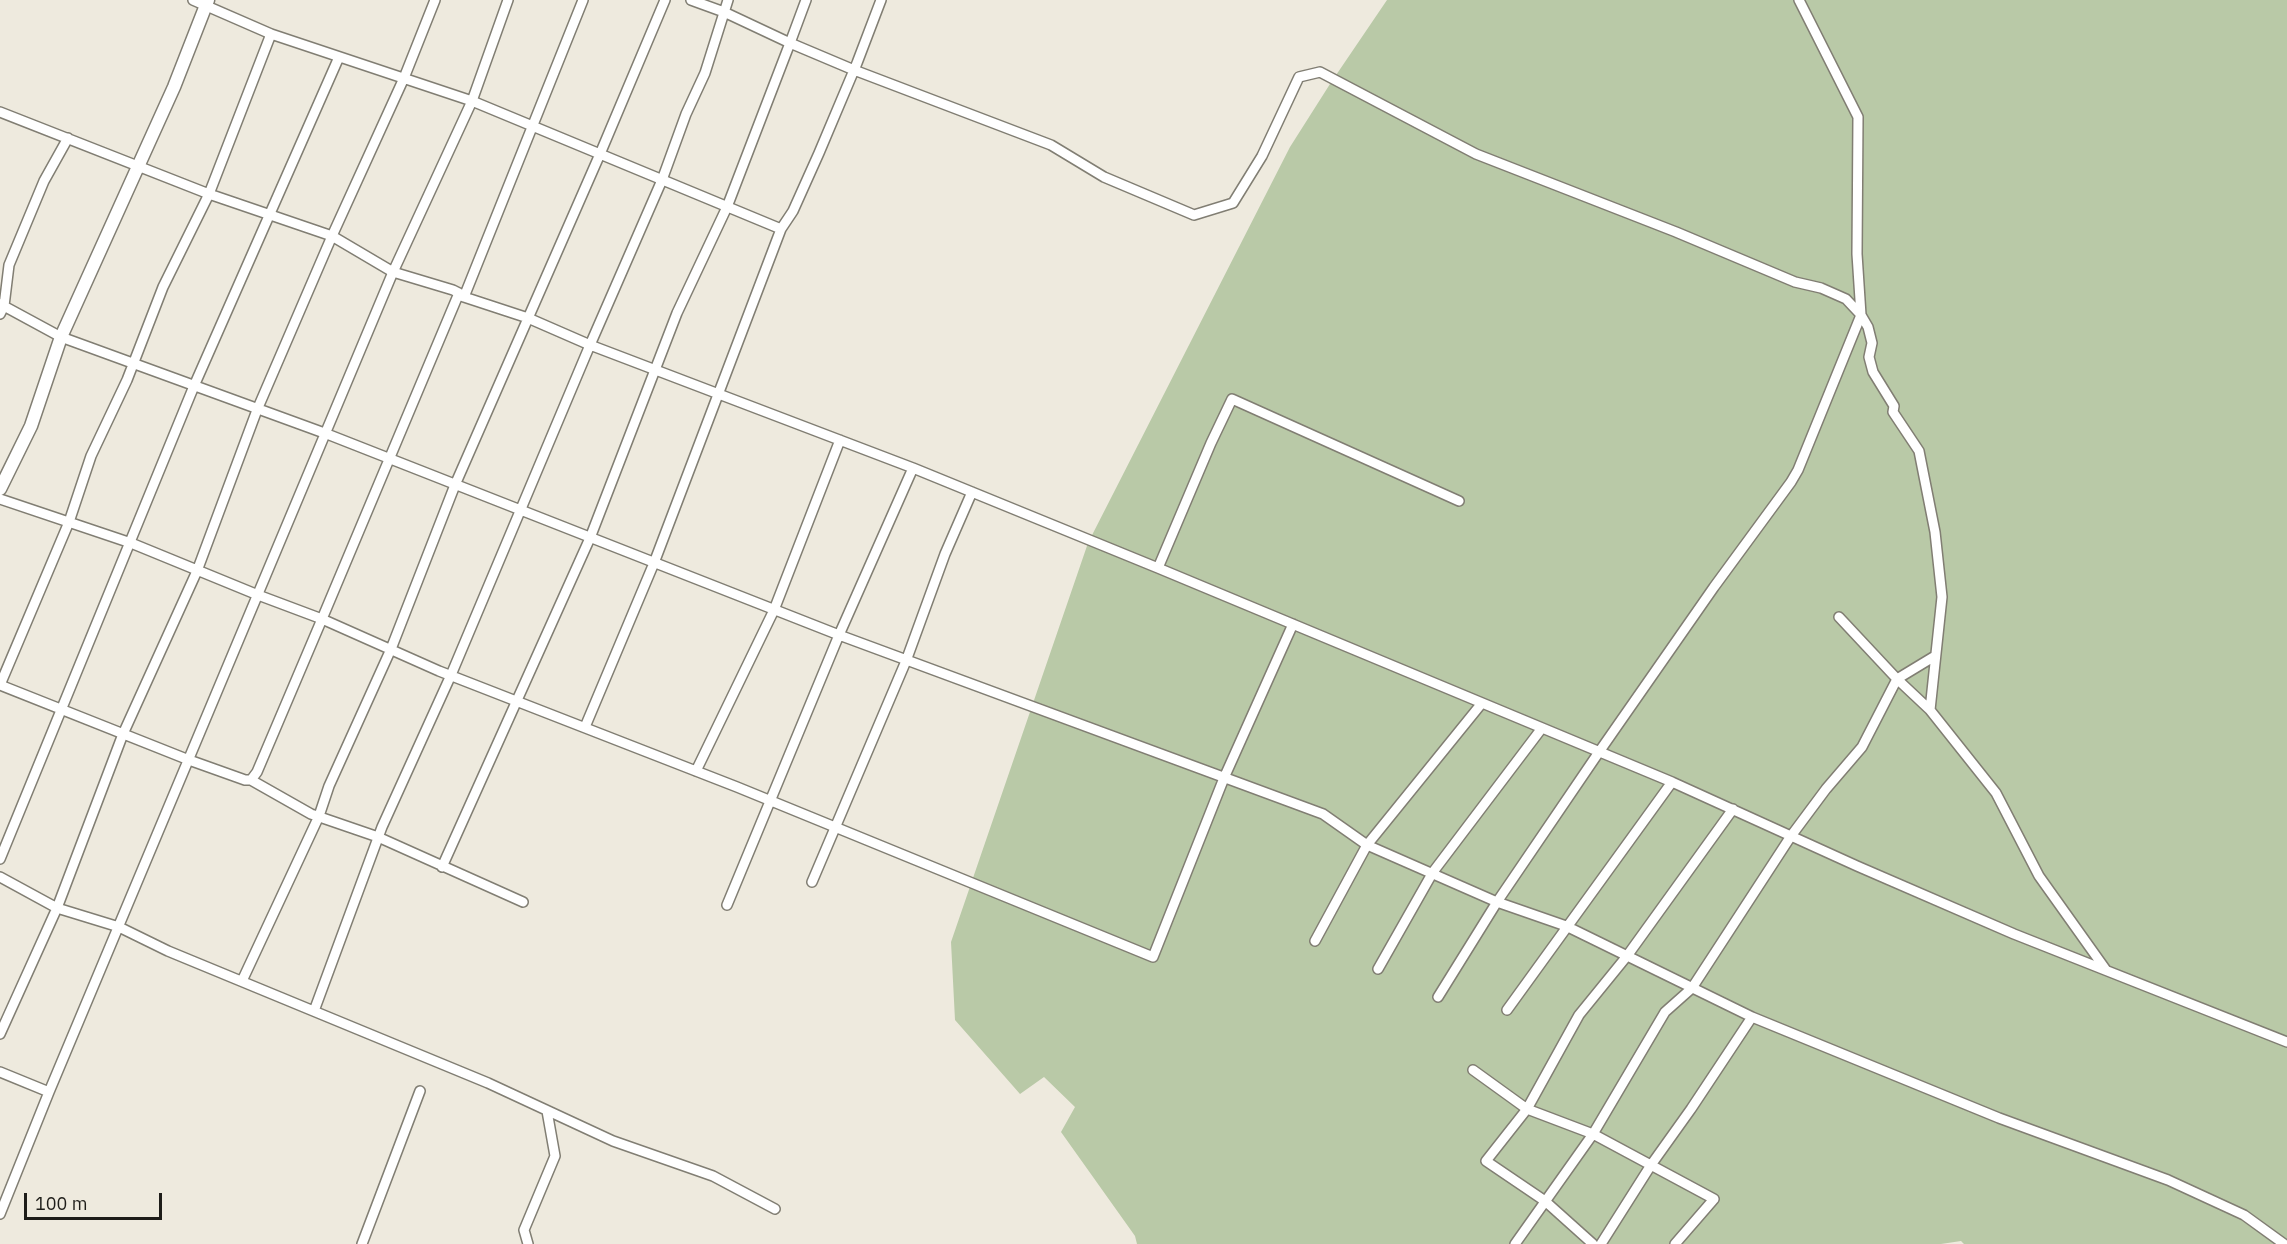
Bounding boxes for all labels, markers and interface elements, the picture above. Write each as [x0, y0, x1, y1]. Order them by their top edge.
scale bar [27, 1181, 165, 1219]
text: 100 m [35, 1192, 87, 1215]

